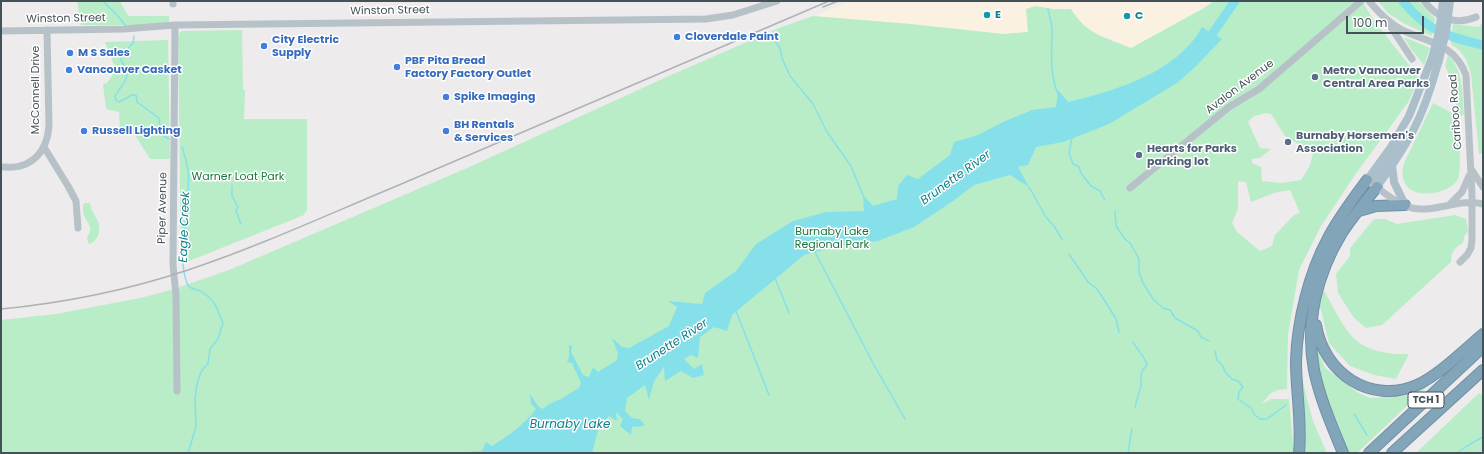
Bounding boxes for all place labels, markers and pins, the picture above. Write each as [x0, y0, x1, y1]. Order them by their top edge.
place label: E [995, 8, 1001, 22]
place label: C [1135, 9, 1143, 23]
marker: E [982, 10, 992, 20]
marker: C [1122, 11, 1132, 21]
place label: Cloverdale Paint [685, 30, 779, 44]
marker: Cloverdale Paint [672, 32, 682, 42]
place label: City Electric Supply [272, 33, 339, 59]
marker: City Electric Supply [259, 41, 269, 51]
place label: M S Sales [78, 46, 130, 60]
marker: M S Sales [65, 48, 75, 58]
place label: PBF Pita Bread Factory Factory Outlet [405, 54, 531, 80]
marker: PBF Pita Bread Factory Factory Outlet [392, 62, 402, 72]
place label: Vancouver Casket [77, 63, 182, 77]
place label: Metro Vancouver Central Area Parks [1323, 64, 1429, 90]
marker: Vancouver Casket [64, 65, 74, 75]
marker: Metro Vancouver Central Area Parks [1310, 72, 1320, 82]
place label: Spike Imaging [454, 90, 535, 104]
marker: Spike Imaging [441, 92, 451, 102]
place label: BH Rentals & Services [454, 118, 514, 144]
place label: Russell Lighting [92, 124, 180, 138]
marker: Russell Lighting [79, 126, 89, 136]
marker: BH Rentals & Services [441, 126, 451, 136]
place label: Burnaby Horsemen's Association [1296, 129, 1414, 155]
marker: Burnaby Horsemen's Association [1283, 137, 1293, 147]
place label: Hearts for Parks parking lot [1147, 142, 1237, 168]
marker: Hearts for Parks parking lot [1134, 150, 1144, 160]

